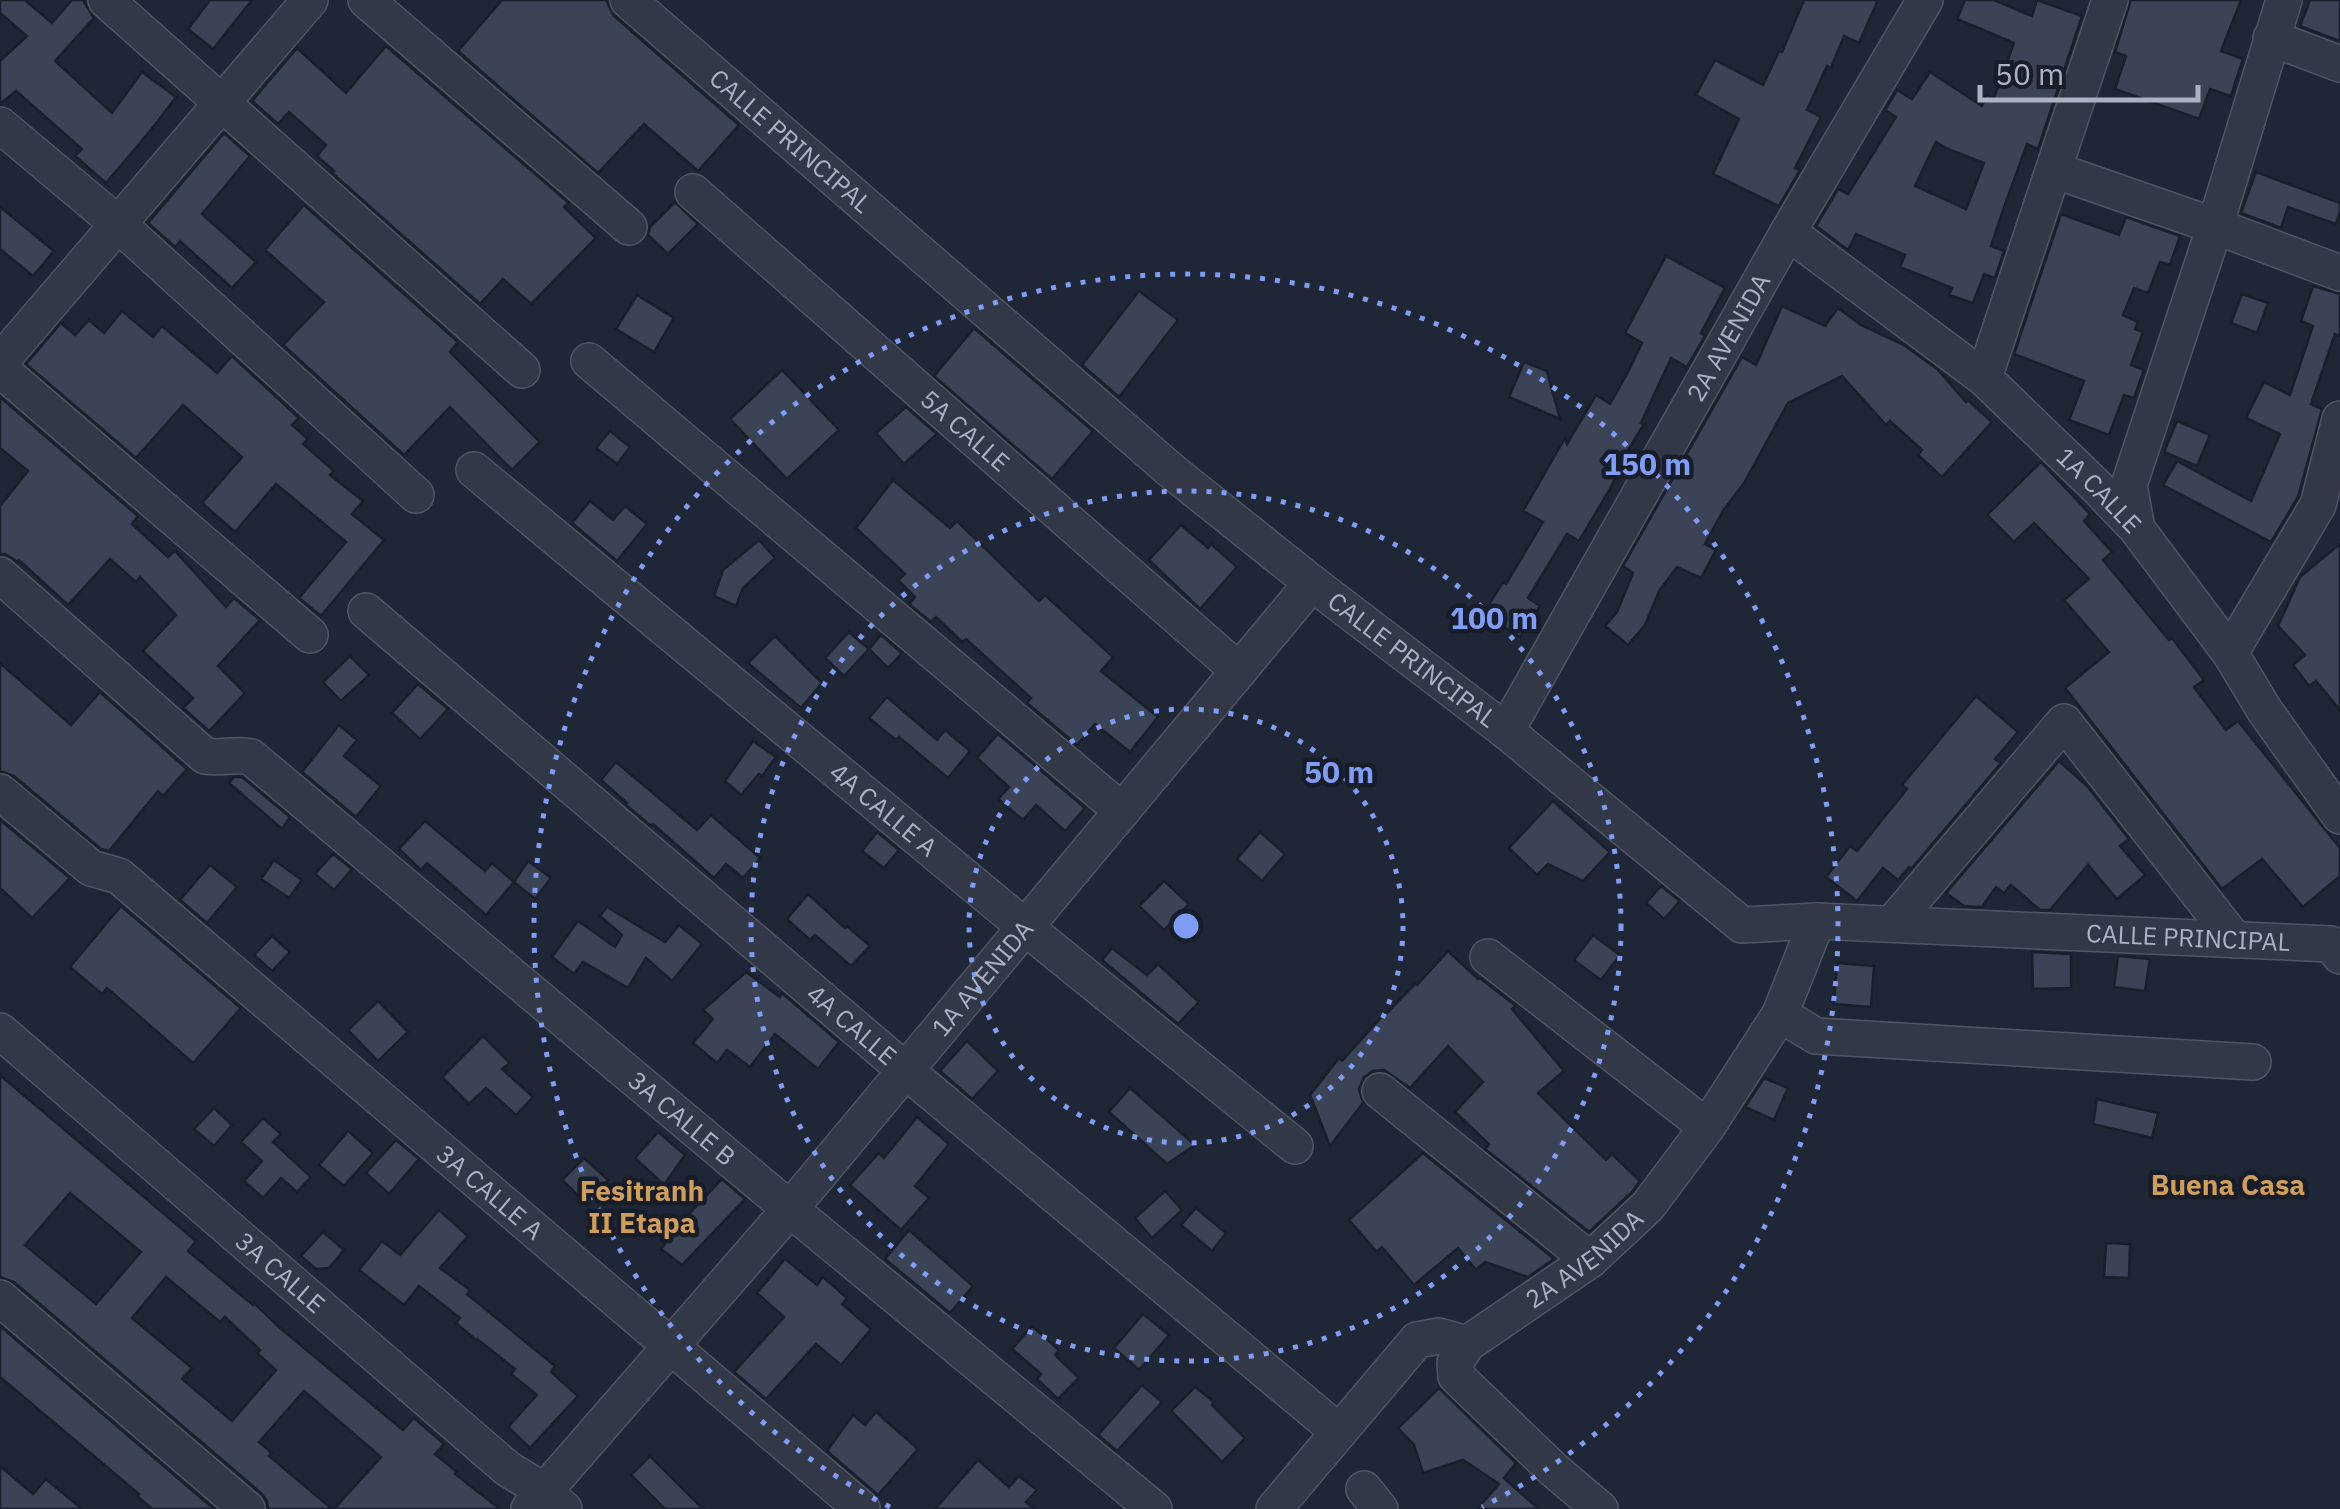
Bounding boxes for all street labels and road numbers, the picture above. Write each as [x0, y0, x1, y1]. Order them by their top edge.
street label: CALLE PRINCIPAL [703, 61, 879, 220]
street label: 2A AVENIDA [1679, 267, 1777, 407]
street label: 5A CALLE [914, 382, 1017, 478]
street label: 1A CALLE [2050, 440, 2149, 540]
street label: CALLE PRINCIPAL [1321, 584, 1504, 734]
street label: 4A CALLE A [823, 755, 944, 863]
street label: 1A AVENIDA [924, 913, 1040, 1043]
street label: CALLE PRINCIPAL [2085, 916, 2291, 958]
street label: 4A CALLE [800, 977, 904, 1072]
street label: 3A CALLE B [622, 1063, 743, 1172]
street label: 3A CALLE A [430, 1137, 550, 1246]
street label: 2A AVENIDA [1519, 1202, 1650, 1315]
street label: 3A CALLE [229, 1224, 332, 1320]

